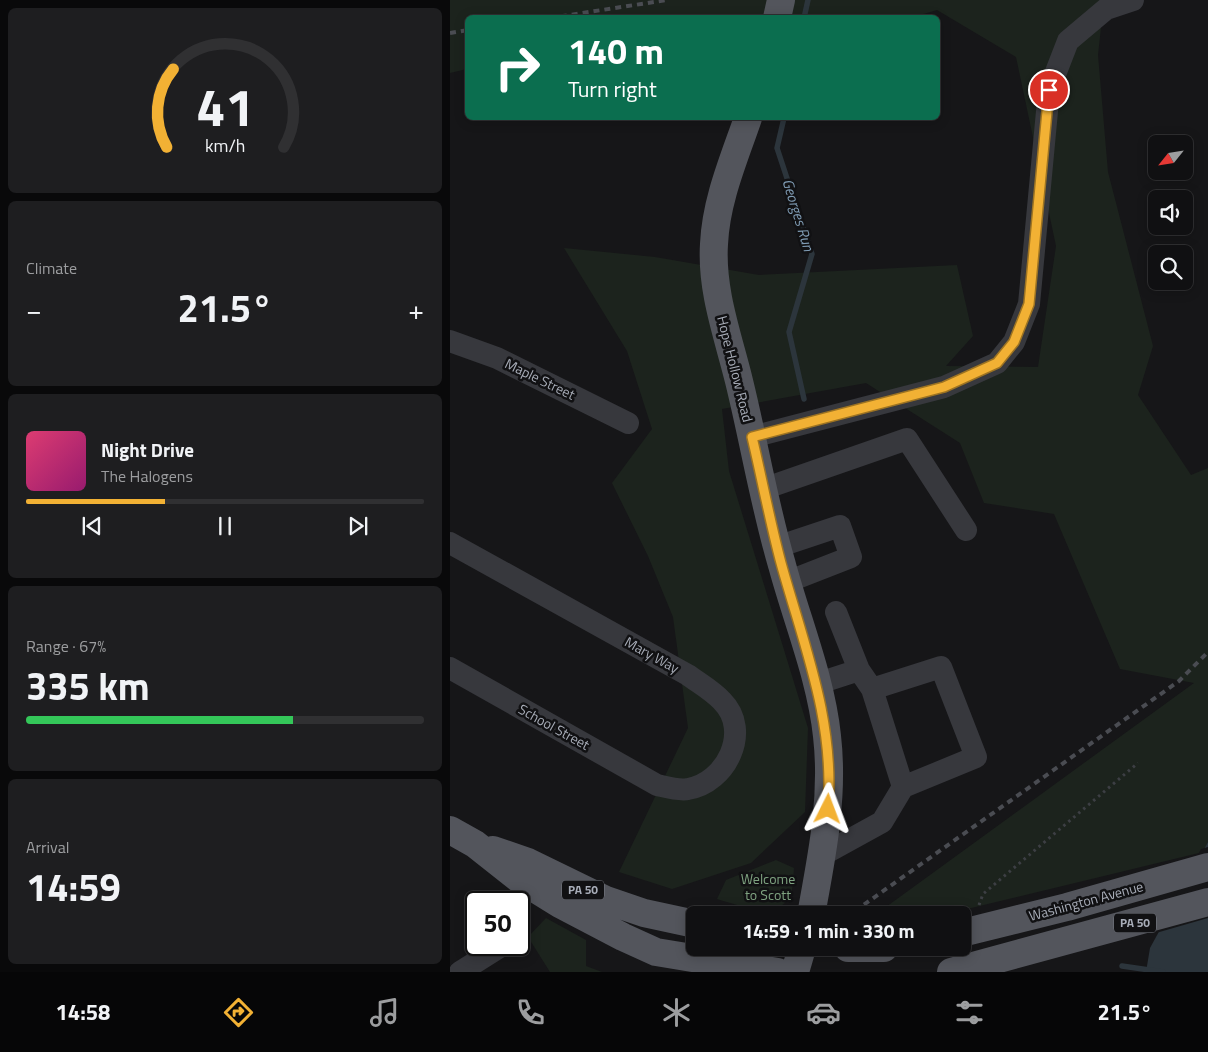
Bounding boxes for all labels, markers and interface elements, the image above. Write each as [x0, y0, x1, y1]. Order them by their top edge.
text: 140 m [568, 24, 664, 78]
icon: right [485, 35, 550, 100]
text: 41 [196, 67, 254, 146]
pin [1028, 69, 1070, 111]
text: Turn right [568, 72, 657, 106]
icon: arrive [1035, 76, 1063, 104]
text: km/h [205, 132, 245, 159]
north arrow [1148, 135, 1192, 180]
map controls [1148, 135, 1193, 290]
water label: Georges Run [777, 176, 821, 254]
button: sound [1148, 190, 1193, 235]
button: search [1148, 245, 1193, 290]
text: Climate [26, 256, 77, 280]
text: 21.5° [178, 279, 272, 337]
text: − [26, 288, 42, 331]
text: + [408, 288, 424, 331]
street label: Hope Hollow Road [712, 313, 759, 424]
street label: Maple Street [502, 353, 579, 405]
text: Night Drive [101, 435, 194, 464]
text: The Halogens [101, 464, 193, 488]
icon: previous [78, 512, 106, 540]
icon: pause [211, 512, 239, 540]
icon: next [344, 512, 372, 540]
street label: Mary Way [621, 631, 683, 678]
text: Range · 67% [26, 634, 106, 658]
text: 335 km [26, 657, 150, 715]
street label: School Street [515, 698, 594, 755]
position arrow [801, 782, 853, 834]
text: Arrival [26, 835, 69, 859]
text: 14:59 [26, 858, 121, 916]
park label: Welcome to Scott [741, 868, 795, 905]
street label: Washington Avenue [1026, 875, 1145, 926]
road number: PA 50 [562, 880, 604, 900]
speed limit sign: 50 [465, 891, 530, 956]
road number: PA 50 [1114, 914, 1156, 932]
text: 14:59 · 1 min · 330 m [742, 916, 915, 945]
text: 14:58 [56, 995, 110, 1029]
icon: directions [221, 995, 256, 1030]
icon: music [367, 995, 402, 1030]
icon: phone [513, 995, 548, 1030]
icon: climate [659, 995, 694, 1030]
icon: car [806, 995, 841, 1030]
icon: filters [952, 995, 987, 1030]
text: 21.5° [1098, 995, 1152, 1029]

